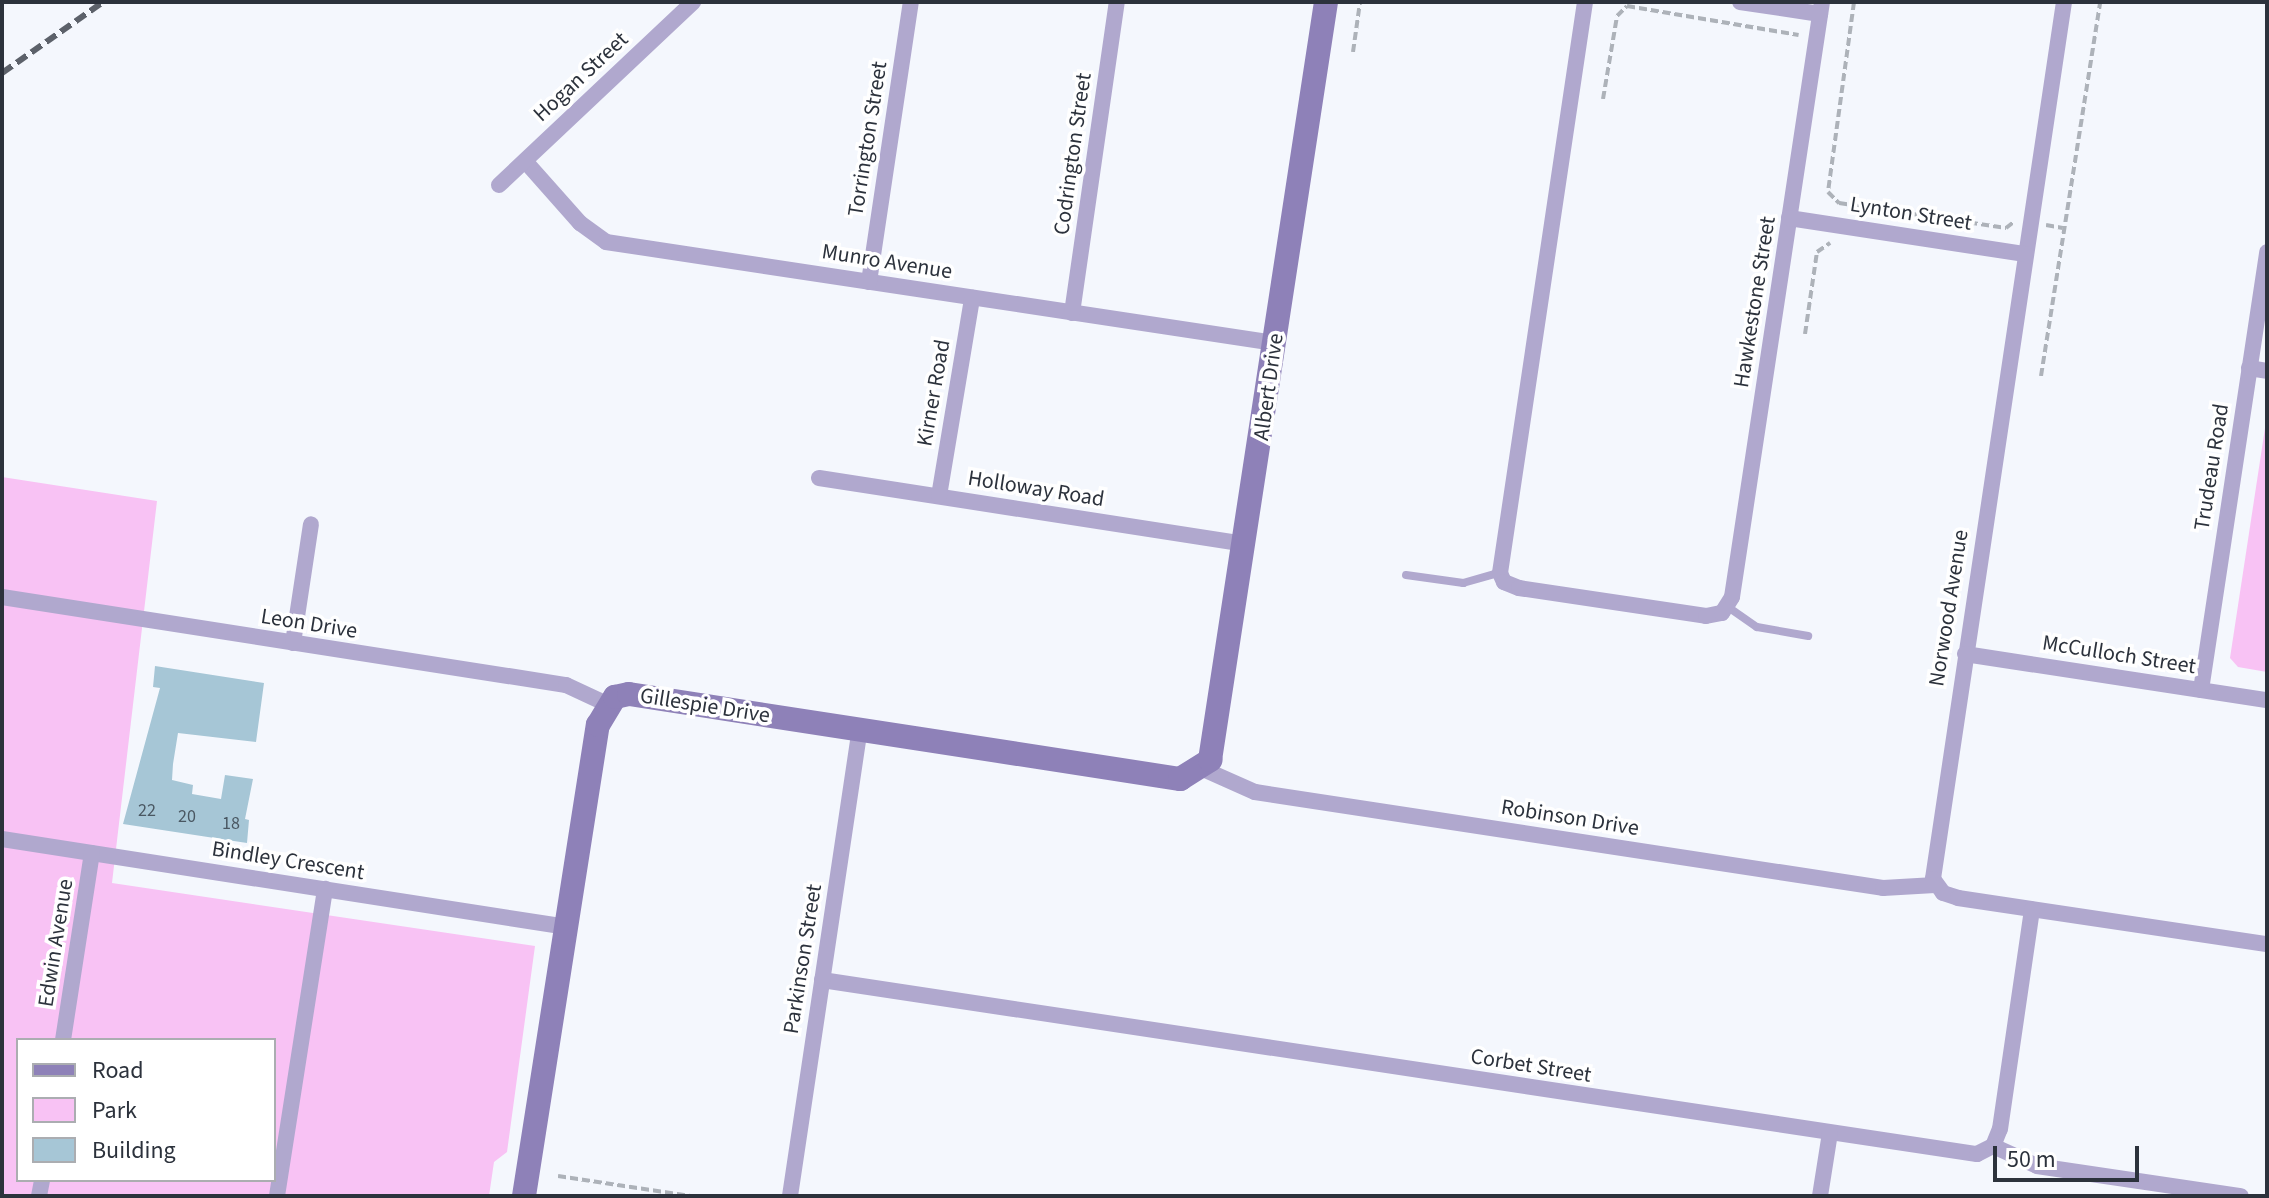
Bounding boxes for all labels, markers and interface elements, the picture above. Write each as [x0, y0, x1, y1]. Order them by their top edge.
street label: Hogan Street [528, 27, 634, 127]
street label: Torrington Street [843, 60, 893, 218]
street label: Codrington Street [1049, 71, 1097, 237]
street label: Lynton Street [1848, 191, 1974, 237]
street label: Hawkestone Street [1728, 215, 1782, 389]
street label: Munro Avenue [820, 239, 954, 285]
street label: Albert Drive [1248, 332, 1290, 442]
street label: Kirner Road [912, 338, 956, 448]
street label: Trudeau Road [2189, 402, 2235, 532]
street label: Holloway Road [966, 465, 1106, 513]
street label: Norwood Avenue [1924, 528, 1974, 688]
street label: Leon Drive [259, 603, 359, 645]
street label: McCulloch Street [2040, 630, 2198, 680]
street label: Gillespie Drive [638, 683, 772, 729]
street label: Robinson Drive [1499, 794, 1641, 842]
house number: 22 [138, 800, 156, 822]
house number: 20 [178, 806, 196, 828]
house number: 18 [222, 813, 240, 835]
street label: Bindley Crescent [210, 836, 366, 886]
street label: Edwin Avenue [33, 877, 79, 1009]
street label: Parkinson Street [778, 882, 828, 1036]
legend [16, 1038, 276, 1182]
street label: Corbet Street [1469, 1043, 1593, 1089]
text: Road [92, 1053, 144, 1088]
text: Park [92, 1093, 137, 1128]
scale bar [1997, 1130, 2143, 1180]
text: Building [92, 1133, 176, 1168]
text: 50 m [2007, 1142, 2056, 1177]

